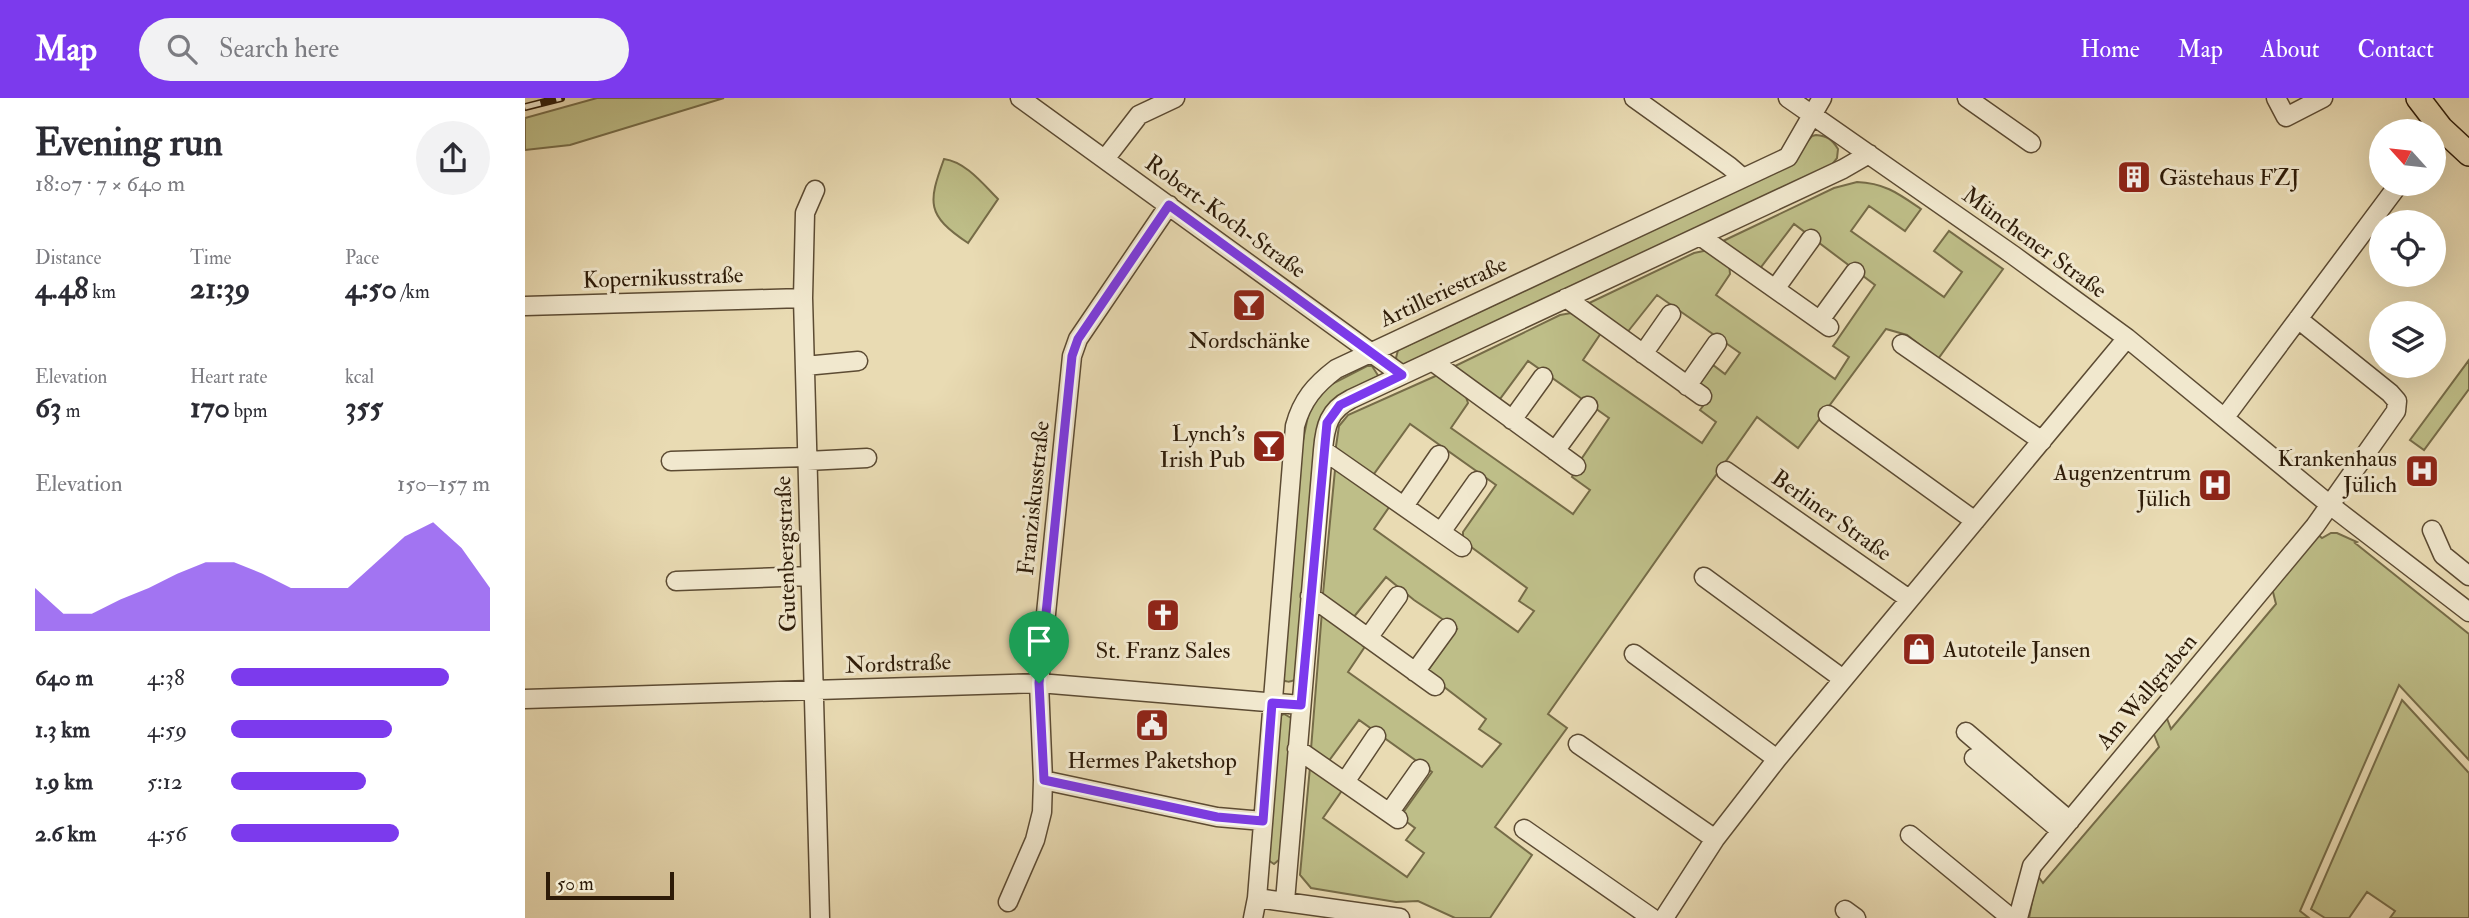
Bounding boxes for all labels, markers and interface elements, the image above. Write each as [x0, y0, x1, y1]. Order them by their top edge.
search box [139, 18, 629, 81]
text: Map [35, 29, 97, 70]
icon: search [163, 30, 201, 68]
text: Search here [219, 33, 339, 65]
text: Home [2080, 34, 2140, 65]
text: Map [2178, 34, 2223, 65]
text: About [2261, 34, 2320, 65]
text: Contact [2358, 34, 2434, 65]
text: Evening run [35, 119, 223, 167]
north arrow [2369, 119, 2447, 196]
map controls [2369, 119, 2446, 378]
button: share [416, 121, 490, 195]
street label: Robert-Koch-Straße [1139, 148, 1312, 285]
building icon: Gästehaus FZJ [2115, 158, 2153, 196]
place label: Gästehaus FZJ [2159, 163, 2300, 192]
text: 18:07 · 7 × 640 m [35, 169, 185, 198]
street label: Münchener Straße [1957, 180, 2113, 305]
button: locate [2369, 210, 2446, 287]
text: Distance [35, 246, 101, 270]
text: Time [190, 246, 232, 270]
text: Pace [345, 246, 379, 270]
street label: Artilleriestraße [1374, 249, 1512, 334]
street label: Kopernikusstraße [582, 260, 744, 296]
text: 4.48 [35, 270, 88, 307]
text: 21:39 [190, 270, 250, 307]
text: 4:50 [345, 270, 397, 307]
text: km [88, 280, 116, 304]
text: /km [397, 280, 430, 304]
bar icon: Nordschänke [1230, 286, 1268, 324]
button: layers [2369, 301, 2446, 378]
place label: Nordschänke [1188, 326, 1310, 355]
text: Elevation [35, 365, 107, 389]
text: Heart rate [190, 365, 267, 389]
text: kcal [345, 365, 374, 389]
text: 63 [35, 389, 62, 426]
text: 170 [190, 389, 230, 426]
text: 355 [345, 389, 383, 426]
text: m [62, 399, 80, 423]
text: bpm [230, 399, 267, 423]
street label: Franziskusstraße [1011, 419, 1056, 577]
place label: Lynch's Irish Pub [1160, 419, 1245, 474]
bar icon: Lynch's Irish Pub [1250, 427, 1288, 465]
place label: Krankenhaus Jülich [2278, 444, 2397, 499]
hospital icon: Krankenhaus Jülich [2403, 452, 2441, 490]
place label: Augenzentrum Jülich [2053, 458, 2191, 513]
street label: Berliner Straße [1766, 463, 1898, 568]
hospital icon: Augenzentrum Jülich [2196, 466, 2234, 504]
text: Elevation [35, 469, 123, 498]
text: 150–157 m [397, 469, 490, 498]
street label: Gutenbergstraße [768, 475, 803, 632]
church icon: St. Franz Sales [1144, 596, 1182, 634]
pin [1009, 611, 1069, 683]
icon: arrive [1020, 622, 1058, 660]
street label: Am Wallgraben [2089, 627, 2203, 756]
shop icon: Autoteile Jansen [1900, 630, 1938, 668]
place label: Autoteile Jansen [1942, 635, 2091, 664]
place label: St. Franz Sales [1096, 636, 1231, 665]
street label: Nordstraße [844, 647, 952, 680]
text: 640 m [35, 663, 93, 692]
text: 4:38 [147, 663, 185, 692]
public building icon: Hermes Paketshop [1133, 706, 1171, 744]
text: 1.3 km [35, 715, 90, 744]
text: 4:59 [147, 715, 187, 744]
place label: Hermes Paketshop [1067, 746, 1237, 776]
text: 1.9 km [35, 767, 93, 796]
text: 5:12 [147, 767, 183, 796]
text: 2.6 km [35, 819, 96, 848]
text: 4:56 [147, 819, 187, 848]
scale bar [546, 869, 674, 901]
text: 50 m [557, 872, 594, 896]

